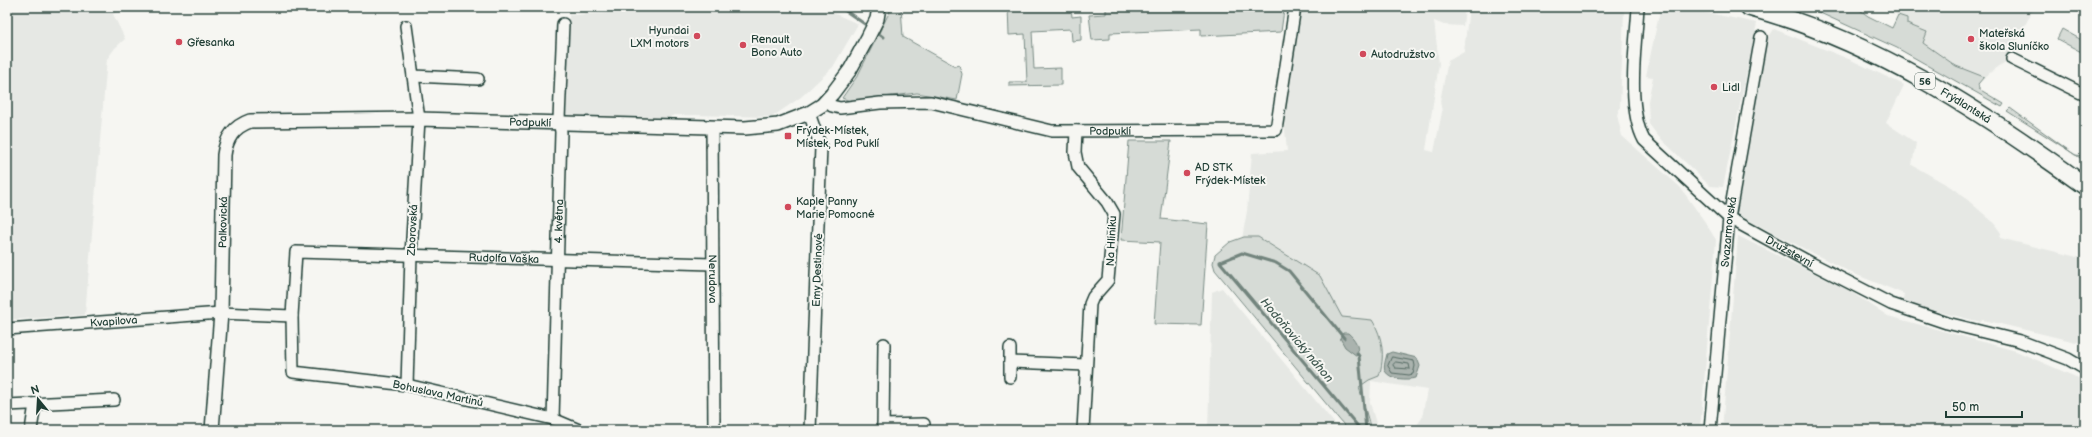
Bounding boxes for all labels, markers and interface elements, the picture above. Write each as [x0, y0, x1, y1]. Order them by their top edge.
place label: Hyundai LXM motors [630, 24, 690, 50]
place label: Mateřská škola Sluníčko [1979, 27, 2049, 53]
marker: Hyundai LXM motors [692, 31, 702, 41]
place label: Renault Bono Auto [751, 33, 802, 59]
marker: Mateřská škola Sluníčko [1966, 34, 1976, 44]
place label: Gřesanka [187, 36, 235, 49]
marker: Gřesanka [174, 37, 184, 47]
marker: Renault Bono Auto [738, 40, 748, 50]
place label: Autodružstvo [1371, 48, 1435, 61]
marker: Autodružstvo [1358, 49, 1368, 59]
road number: 56 [1915, 73, 1935, 89]
place label: Lidl [1722, 81, 1740, 94]
marker: Lidl [1709, 82, 1719, 92]
street label: Frýdlantská [1938, 85, 1993, 126]
street label: Podpuklí [509, 115, 552, 130]
place label: Frýdek-Místek, Místek, Pod Puklí [796, 124, 880, 150]
street label: Podpuklí [1089, 125, 1132, 138]
marker: Frýdek-Místek, Místek, Pod Puklí [783, 131, 793, 141]
place label: AD STK Frýdek-Místek [1195, 161, 1266, 187]
marker: AD STK Frýdek-Místek [1182, 168, 1192, 178]
place label: Kaple Panny Marie Pomocné [796, 195, 875, 221]
street label: Palkovická [216, 196, 230, 248]
street label: Svazarmovská [1719, 196, 1740, 268]
street label: 4. května [552, 199, 566, 243]
marker: Kaple Panny Marie Pomocné [783, 202, 793, 212]
street label: Zborovská [405, 204, 420, 257]
street label: Na Hliníku [1104, 215, 1119, 267]
street label: Emy Destinové [810, 233, 825, 307]
street label: Družstevní [1763, 233, 1816, 270]
street label: Rudolfa Vaška [468, 251, 539, 266]
street label: Nerudova [706, 255, 719, 303]
water label: Hodoňovický náhon [1257, 295, 1337, 386]
street label: Kvapilova [90, 313, 138, 330]
street label: Bohuslava Martinů [391, 378, 484, 409]
north arrow [18, 379, 58, 419]
text: N [29, 383, 41, 397]
scale bar [1946, 393, 2022, 419]
text: 50 m [1952, 400, 1979, 415]

